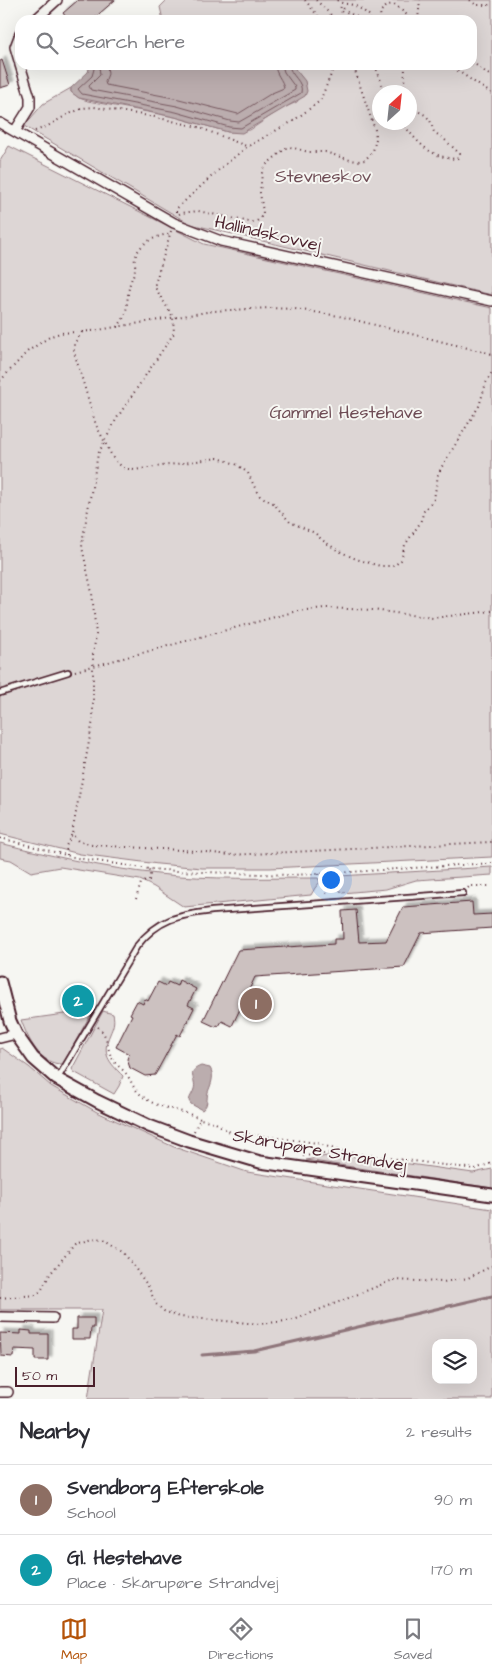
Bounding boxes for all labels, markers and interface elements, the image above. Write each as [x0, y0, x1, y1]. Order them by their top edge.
search box [15, 15, 477, 70]
icon: search [33, 29, 61, 57]
text: Search here [73, 29, 185, 56]
north arrow [372, 85, 417, 130]
park label: Stevneskov [275, 164, 372, 189]
street label: Hallindskovvej [212, 209, 324, 258]
park label: Gammel Hestehave [269, 400, 423, 425]
your location [318, 867, 344, 893]
pin: 2 [62, 982, 94, 1020]
pin: 1 [240, 985, 272, 1023]
street label: Skårupøre Strandvej [231, 1123, 410, 1178]
map controls [432, 1339, 477, 1384]
button: layers [432, 1339, 477, 1384]
scale bar [15, 1364, 95, 1387]
text: 50 m [22, 1366, 57, 1386]
text: Nearby [20, 1417, 90, 1446]
text: 2 results [406, 1421, 472, 1443]
text: Svendborg Efterskole [67, 1475, 264, 1502]
text: 1 [35, 1489, 37, 1511]
text: 90 m [434, 1489, 472, 1511]
text: School [67, 1502, 116, 1524]
text: Gl. Hestehave [67, 1545, 182, 1572]
text: 2 [31, 1559, 41, 1581]
text: 170 m [431, 1559, 472, 1581]
text: Place · Skårupøre Strandvej [67, 1572, 278, 1594]
tab: Map [60, 1615, 88, 1665]
tab: Directions [208, 1615, 273, 1665]
tab: Saved [394, 1615, 432, 1665]

